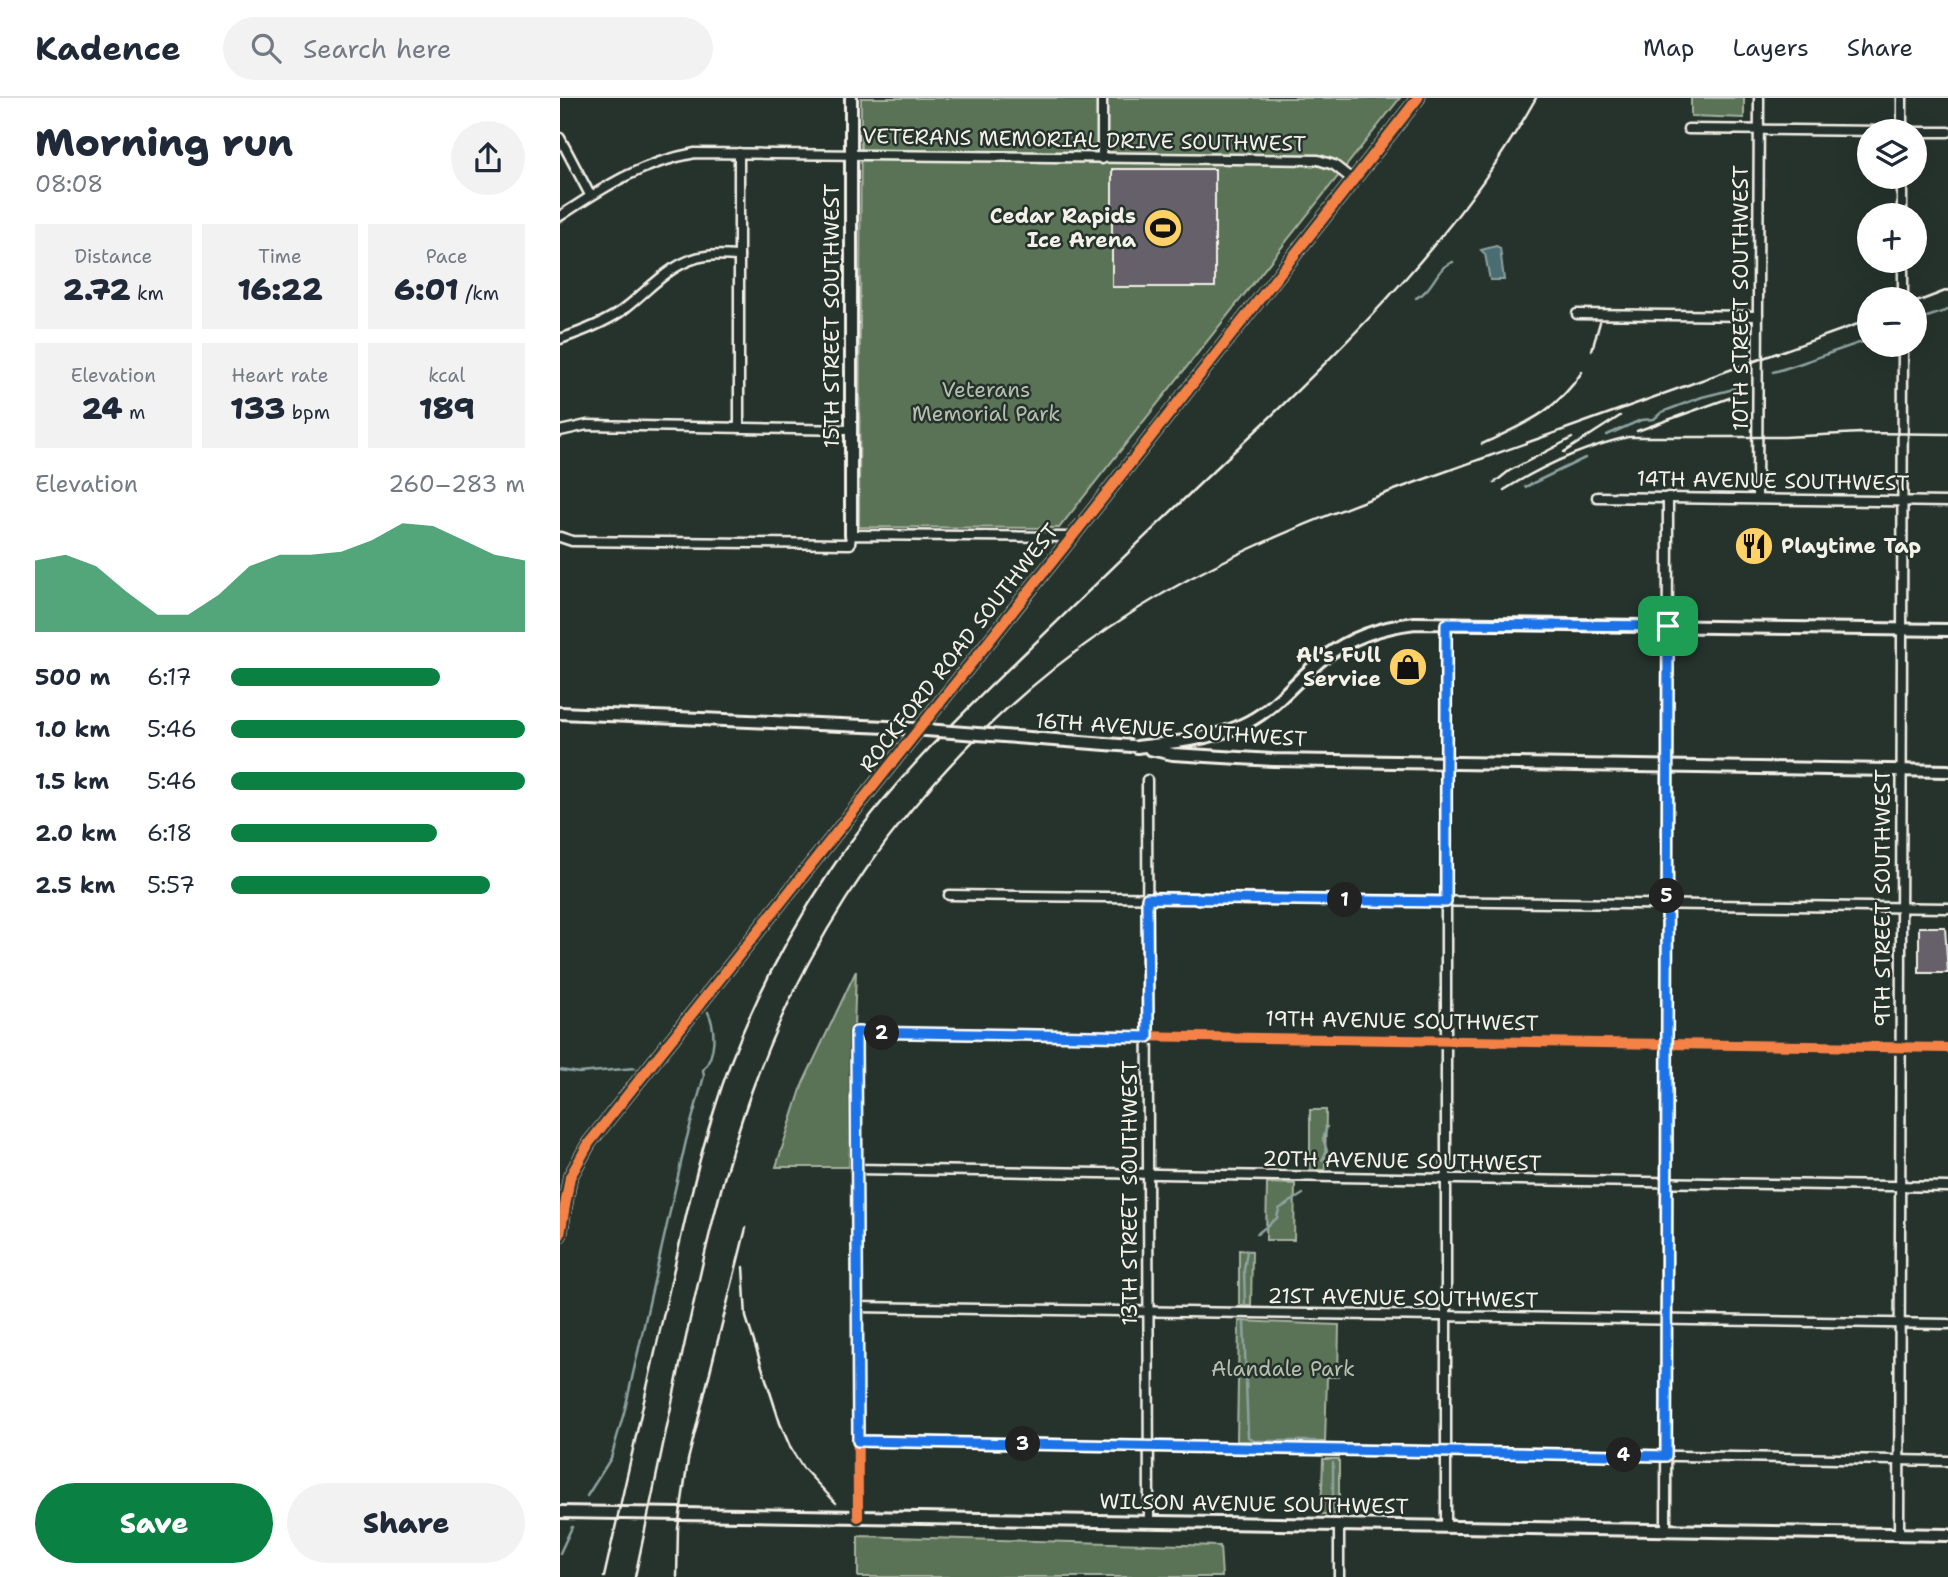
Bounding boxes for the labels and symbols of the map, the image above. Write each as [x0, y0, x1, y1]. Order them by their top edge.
street label: VETERANS MEMORIAL DRIVE SOUTHWEST [862, 122, 1306, 158]
street label: 10TH STREET SOUTHWEST [1727, 165, 1755, 431]
street label: 15TH STREET SOUTHWEST [818, 184, 846, 448]
place label: Cedar Rapids Ice Arena [990, 202, 1137, 254]
sports icon: Cedar Rapids Ice Arena [1142, 207, 1184, 249]
park label: Veterans Memorial Park [912, 376, 1060, 428]
street label: 14TH AVENUE SOUTHWEST [1636, 465, 1910, 497]
street label: ROCKFORD ROAD SOUTHWEST [853, 518, 1065, 778]
restaurant icon: Playtime Tap [1733, 525, 1775, 567]
place label: Playtime Tap [1781, 532, 1921, 560]
pin [1638, 596, 1698, 656]
place label: Al's Full Service [1296, 641, 1381, 693]
shop icon: Al's Full Service [1387, 646, 1429, 688]
street label: 16TH AVENUE SOUTHWEST [1034, 707, 1308, 753]
street label: 9TH STREET SOUTHWEST [1869, 769, 1897, 1027]
pin: 5 [1650, 878, 1684, 914]
pin: 1 [1328, 882, 1362, 918]
street label: 19TH AVENUE SOUTHWEST [1265, 1005, 1539, 1037]
pin: 2 [864, 1016, 900, 1051]
street label: 13TH STREET SOUTHWEST [1116, 1060, 1144, 1326]
street label: 20TH AVENUE SOUTHWEST [1262, 1145, 1542, 1177]
street label: 21ST AVENUE SOUTHWEST [1267, 1282, 1539, 1314]
park label: Alandale Park [1211, 1355, 1355, 1383]
pin: 3 [1006, 1426, 1040, 1462]
pin: 4 [1606, 1438, 1642, 1472]
street label: WILSON AVENUE SOUTHWEST [1099, 1487, 1409, 1521]

